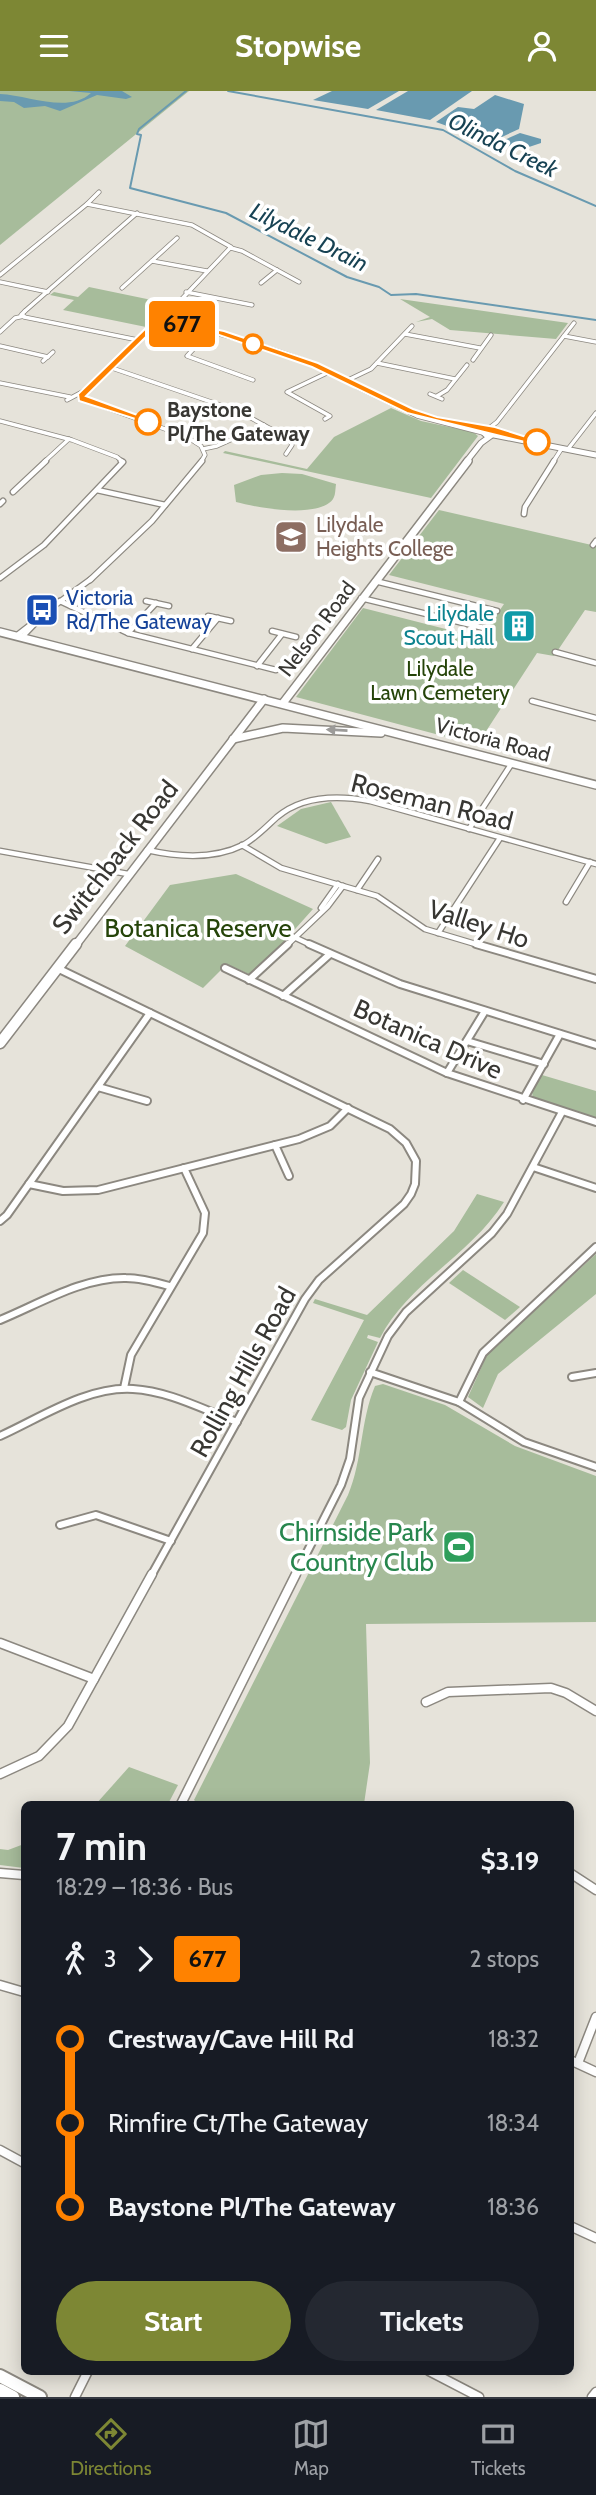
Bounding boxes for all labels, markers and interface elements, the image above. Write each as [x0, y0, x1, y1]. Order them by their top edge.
text: Stopwise [235, 26, 361, 65]
icon: menu [35, 27, 73, 65]
icon: person [523, 27, 561, 65]
water label: Olinda Creek [444, 107, 563, 184]
water label: Lilydale Drain [246, 196, 372, 278]
line badge: 677 [142, 301, 222, 347]
text: 677 [163, 309, 201, 338]
unlabelled marker [243, 334, 263, 354]
place label: Baystone Pl/The Gateway [167, 397, 311, 446]
marker: Baystone Pl/The Gateway [135, 409, 161, 435]
unlabelled marker [524, 429, 550, 455]
place label: Lilydale Heights College [316, 512, 454, 561]
school or university icon: Lilydale Heights College [272, 518, 310, 556]
street label: Nelson Road [273, 576, 360, 681]
place label: Victoria Rd/The Gateway [66, 585, 212, 634]
bus stop icon: Victoria Rd/The Gateway [23, 591, 61, 629]
place label: Lilydale Scout Hall [403, 601, 494, 650]
building icon: Lilydale Scout Hall [500, 607, 538, 645]
park label: Lilydale Lawn Cemetery [370, 656, 510, 705]
street label: Victoria Road [433, 712, 553, 767]
one-way arrow [326, 725, 348, 736]
street label: Roseman Road [348, 766, 516, 838]
street label: Switchback Road [45, 774, 185, 940]
street label: Valley Ho [425, 893, 533, 955]
park label: Botanica Reserve [104, 912, 292, 944]
street label: Botanica Drive [349, 992, 507, 1086]
street label: Rolling Hills Road [183, 1281, 303, 1463]
place label: Chirnside Park Country Club [279, 1516, 434, 1578]
sports icon: Chirnside Park Country Club [440, 1528, 478, 1566]
text: 7 min [56, 1823, 147, 1870]
text: $3.19 [480, 1845, 539, 1877]
text: 18:29 – 18:36 · Bus [56, 1873, 233, 1901]
icon: walk [56, 1940, 94, 1978]
icon: forward [126, 1940, 164, 1978]
text: 677 [188, 1944, 226, 1973]
text: 3 [104, 1945, 116, 1973]
text: 2 stops [470, 1945, 539, 1973]
text: Crestway/Cave Hill Rd [108, 2023, 354, 2055]
text: 18:32 [488, 2025, 539, 2053]
text: Rimfire Ct/The Gateway [108, 2107, 368, 2139]
text: 18:34 [487, 2109, 539, 2137]
text: Baystone Pl/The Gateway [108, 2191, 396, 2223]
text: 18:36 [487, 2193, 539, 2221]
button: Start [56, 2281, 291, 2361]
button: Tickets [305, 2281, 539, 2361]
tab: Directions [70, 2415, 152, 2480]
tab: Map [292, 2415, 330, 2480]
tab: Tickets [471, 2415, 526, 2480]

